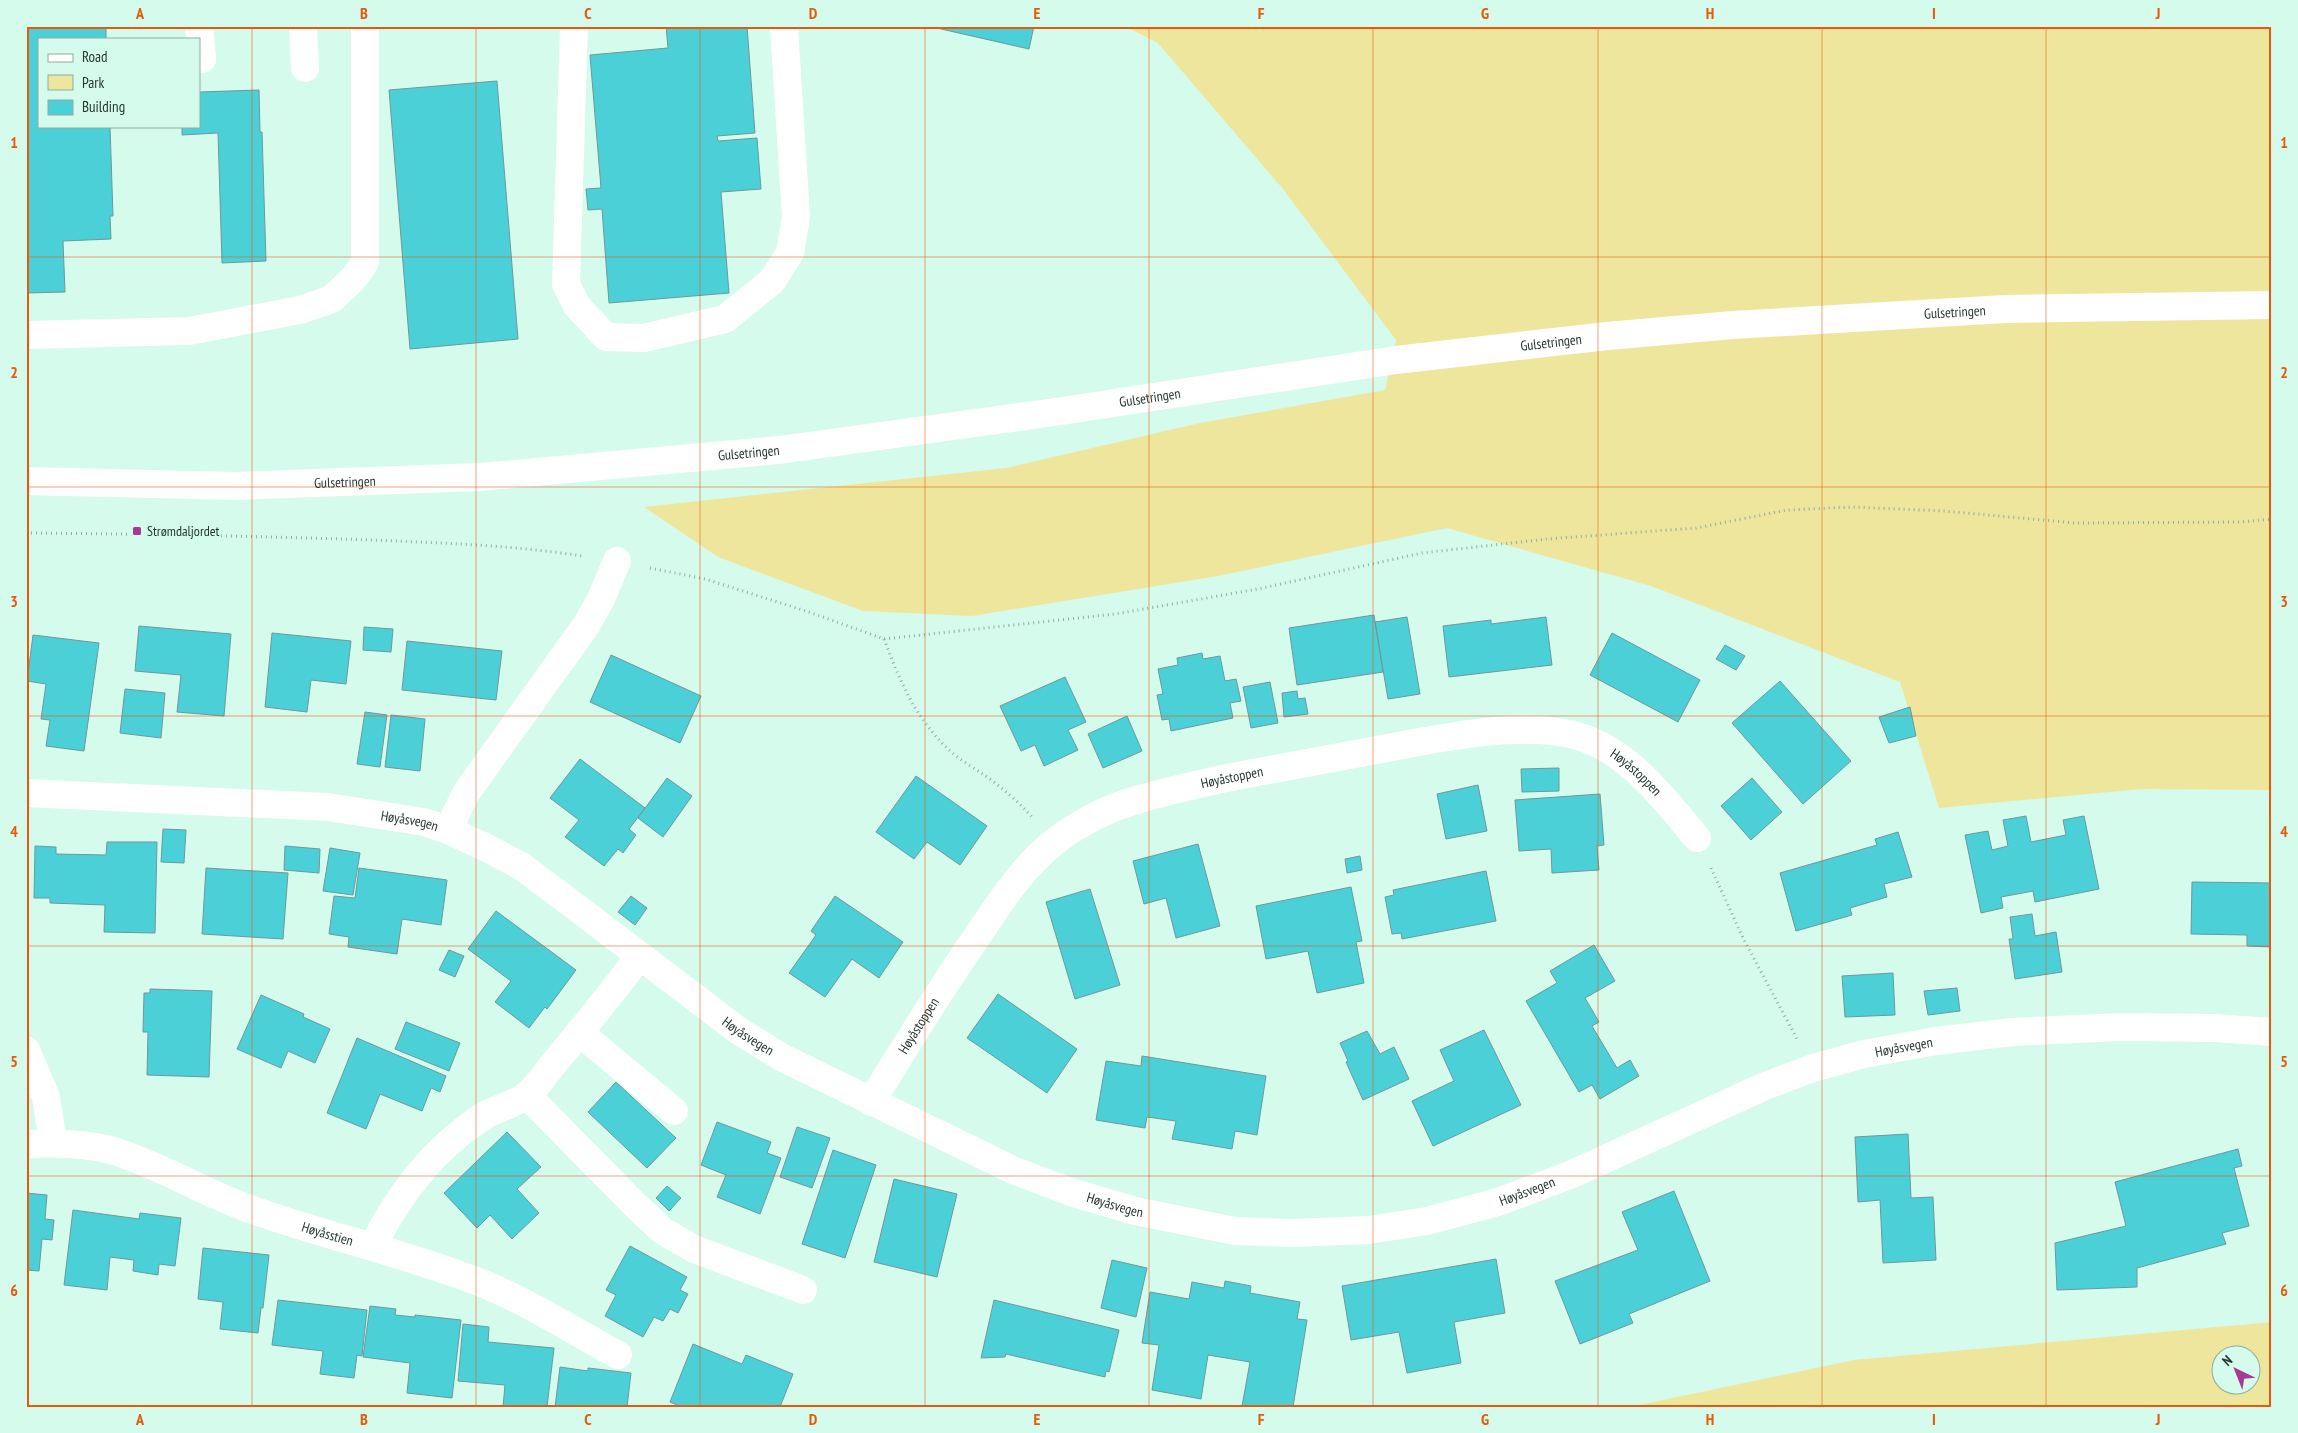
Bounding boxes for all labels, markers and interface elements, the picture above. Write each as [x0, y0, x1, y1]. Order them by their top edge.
text: A [135, 3, 145, 23]
text: B [360, 3, 368, 23]
text: C [584, 3, 592, 23]
text: D [809, 3, 818, 23]
text: E [1034, 3, 1041, 23]
text: F [1258, 3, 1265, 23]
text: G [1481, 3, 1489, 23]
text: H [1706, 3, 1714, 23]
text: I [1932, 3, 1936, 23]
text: J [2155, 3, 2160, 23]
legend [38, 38, 200, 128]
text: Road [82, 47, 108, 66]
text: Park [82, 73, 104, 92]
text: Building [82, 97, 125, 116]
text: 1 [10, 132, 18, 152]
text: 1 [2280, 132, 2288, 152]
street label: Gulsetringen [1923, 301, 1986, 323]
street label: Gulsetringen [1519, 330, 1583, 355]
text: 2 [10, 362, 18, 382]
text: 2 [2280, 362, 2288, 382]
street label: Gulsetringen [1118, 384, 1182, 411]
street label: Gulsetringen [717, 441, 780, 464]
street label: Gulsetringen [314, 472, 376, 492]
place label: Strømdaljordet [147, 522, 220, 540]
marker: Strømdaljordet [131, 525, 143, 537]
text: 3 [10, 591, 18, 611]
text: 3 [2280, 591, 2288, 611]
street label: Høyåstoppen [1607, 744, 1666, 800]
street label: Høyåstoppen [1199, 762, 1264, 792]
street label: Høyåsvegen [380, 806, 441, 835]
text: 4 [10, 821, 18, 841]
text: 4 [2280, 821, 2288, 841]
street label: Høyåstoppen [894, 994, 943, 1057]
street label: Høyåsvegen [719, 1013, 777, 1059]
street label: Høyåsvegen [1874, 1033, 1934, 1061]
text: 5 [10, 1051, 18, 1071]
text: 5 [2280, 1051, 2288, 1071]
street label: Høyåsvegen [1496, 1173, 1557, 1210]
street label: Høyåsvegen [1085, 1188, 1145, 1221]
street label: Høyåsstien [300, 1218, 355, 1250]
text: 6 [10, 1280, 18, 1300]
text: 6 [2280, 1280, 2288, 1300]
north arrow [2210, 1346, 2260, 1396]
text: N [2218, 1351, 2236, 1370]
text: A [135, 1409, 145, 1429]
text: B [360, 1409, 368, 1429]
text: C [584, 1409, 592, 1429]
text: D [809, 1409, 818, 1429]
text: E [1034, 1409, 1041, 1429]
text: F [1258, 1409, 1265, 1429]
text: G [1481, 1409, 1489, 1429]
text: H [1706, 1409, 1714, 1429]
text: I [1932, 1409, 1936, 1429]
text: J [2155, 1409, 2160, 1429]

